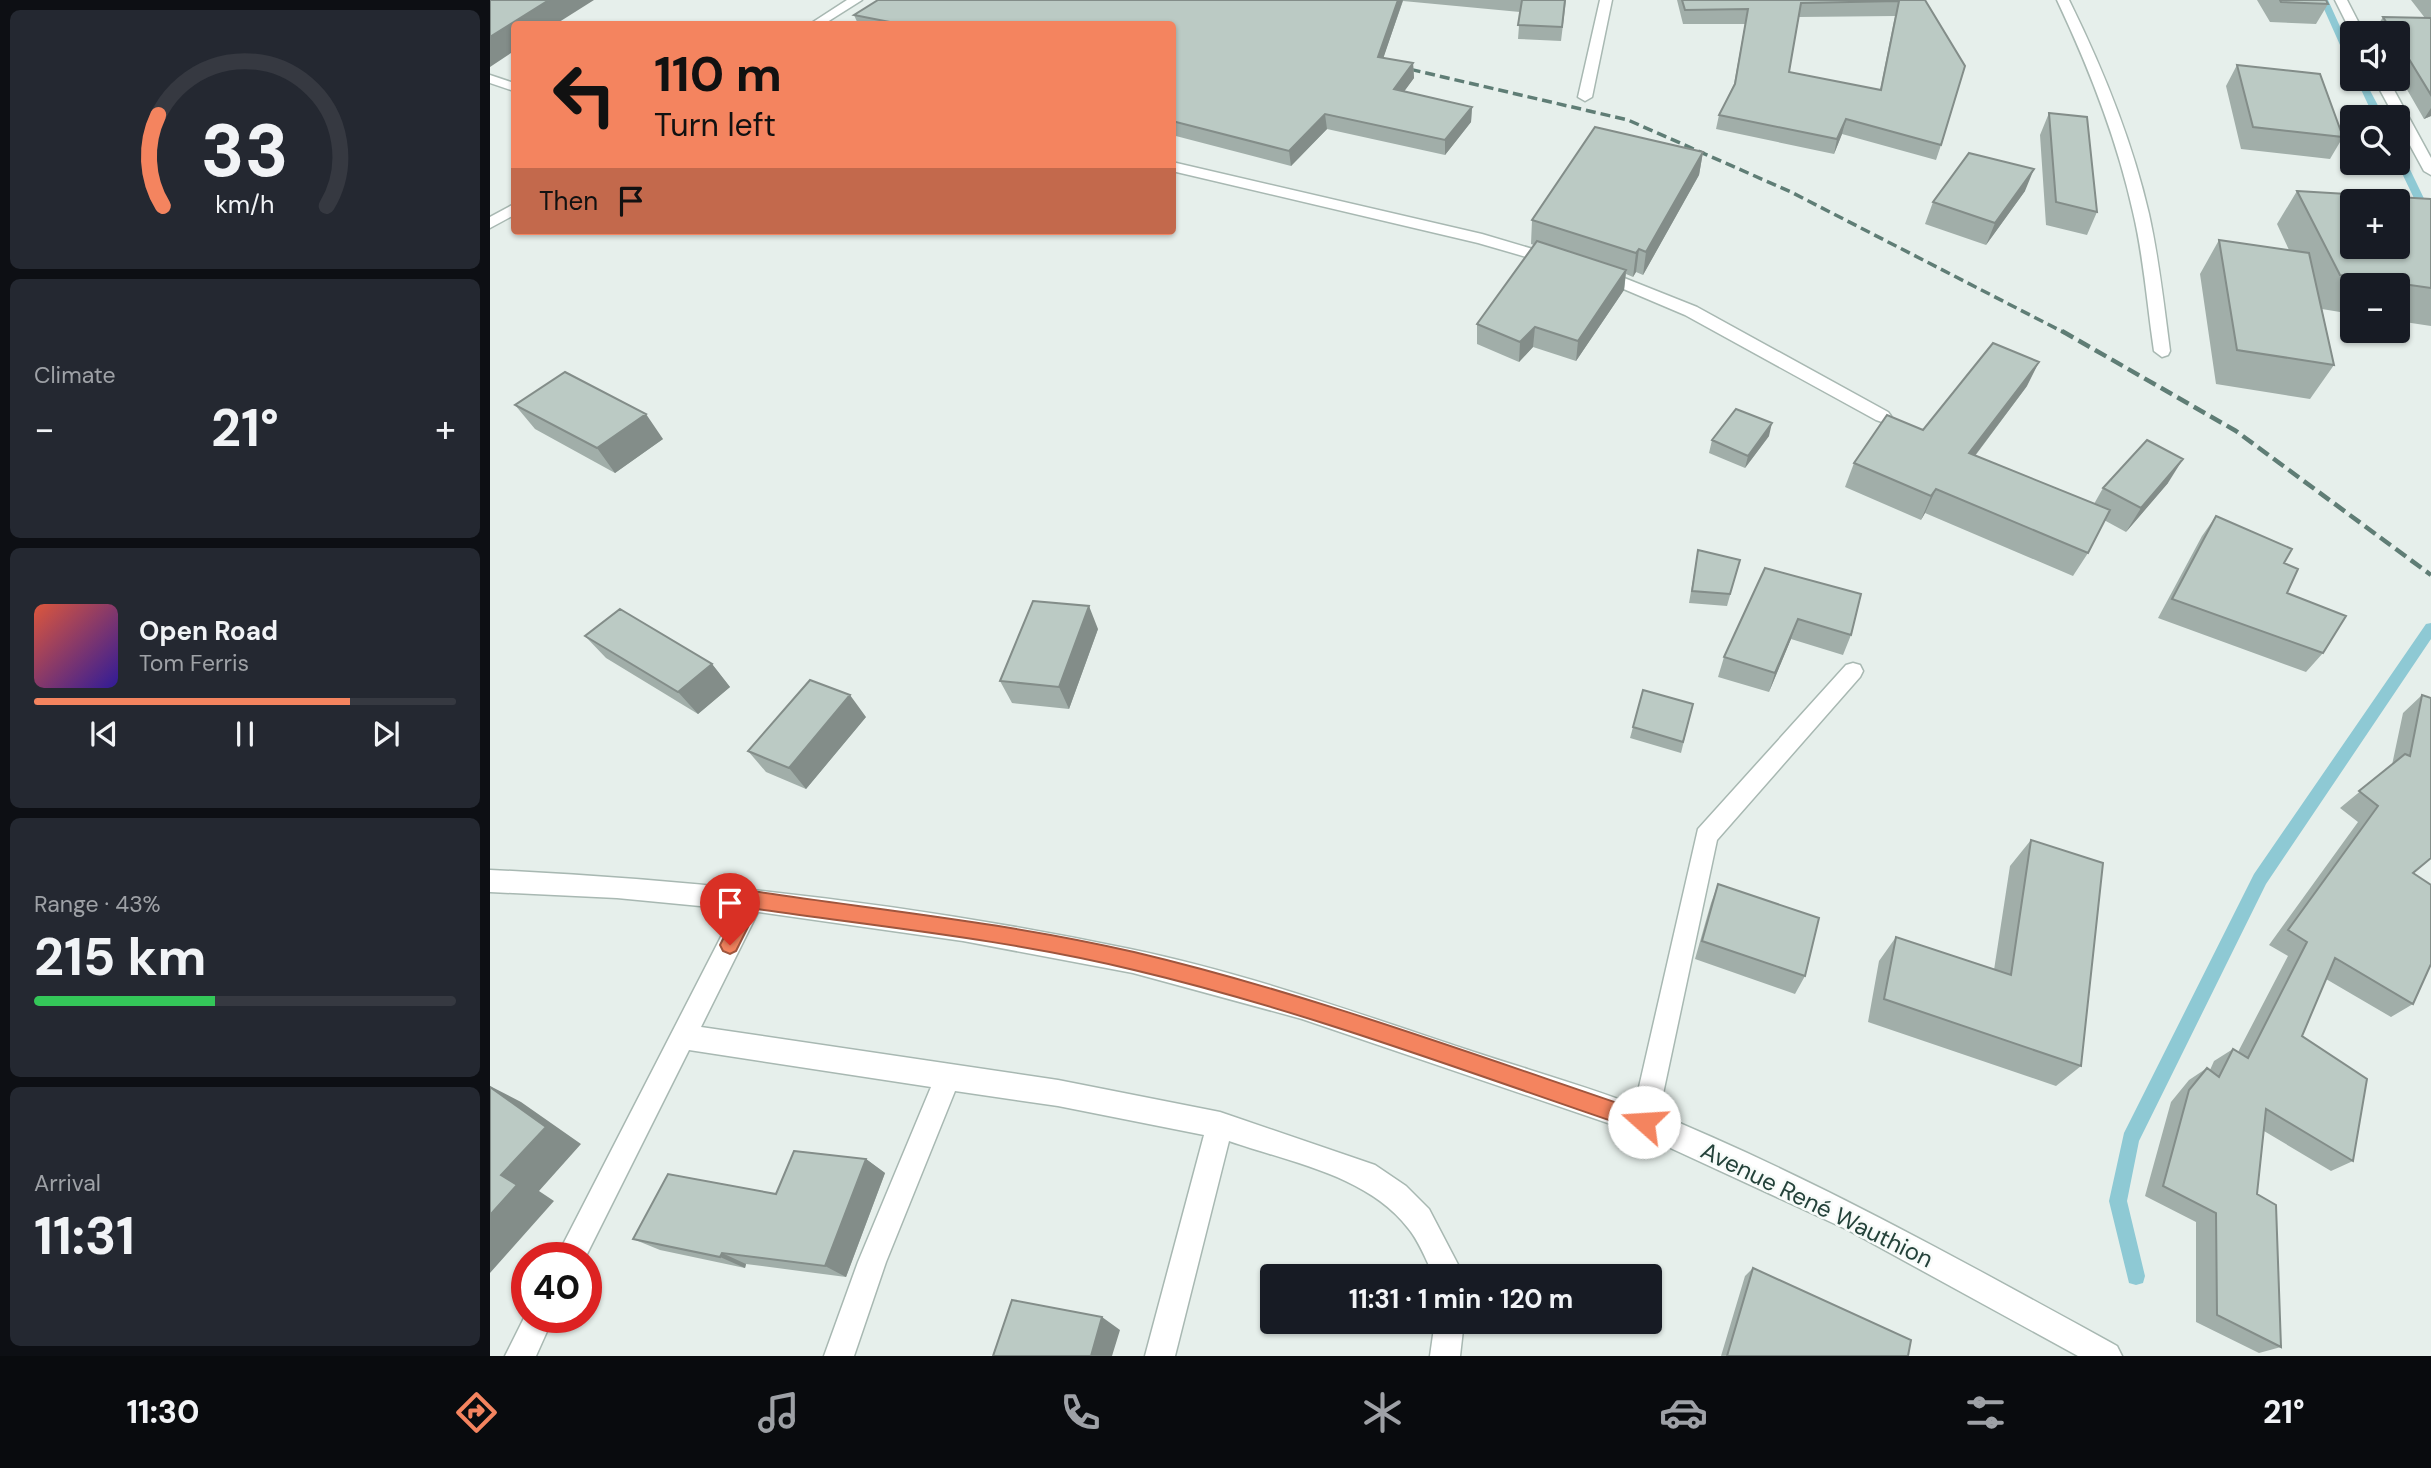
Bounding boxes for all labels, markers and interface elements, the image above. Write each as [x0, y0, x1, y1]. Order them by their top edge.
map controls [2340, 21, 2410, 343]
button: sound [2340, 21, 2410, 91]
text: 110 m [654, 42, 782, 106]
icon: left [539, 49, 630, 140]
text: 33 [201, 104, 289, 199]
text: Turn left [654, 104, 776, 146]
button: search [2340, 105, 2410, 175]
icon: arrive [612, 182, 650, 220]
text: Then [539, 184, 598, 218]
text: km/h [215, 187, 275, 220]
button: + [2340, 189, 2410, 259]
button: − [2340, 273, 2410, 343]
text: Climate [34, 360, 116, 390]
text: 21° [211, 394, 279, 462]
text: − [34, 404, 55, 454]
text: + [435, 404, 456, 454]
text: Open Road [139, 614, 278, 648]
text: Tom Ferris [139, 648, 249, 678]
icon: previous [85, 715, 123, 753]
icon: pause [226, 715, 264, 753]
icon: next [367, 715, 405, 753]
pin [700, 873, 760, 945]
icon: arrive [711, 884, 749, 922]
text: Range · 43% [34, 889, 161, 919]
text: 215 km [34, 923, 206, 991]
position arrow [1607, 1085, 1681, 1159]
street label: Avenue René Wauthion [1696, 1135, 1938, 1274]
text: Arrival [34, 1168, 101, 1198]
text: 11:31 [34, 1202, 135, 1270]
speed limit sign: 40 [511, 1242, 602, 1333]
text: 11:31 · 1 min · 120 m [1349, 1282, 1573, 1316]
icon: directions [452, 1388, 501, 1437]
icon: music [754, 1388, 803, 1437]
icon: phone [1056, 1388, 1105, 1437]
icon: climate [1358, 1388, 1407, 1437]
icon: car [1659, 1388, 1708, 1437]
icon: filters [1961, 1388, 2010, 1437]
text: 11:30 [126, 1391, 200, 1433]
text: 21° [2263, 1391, 2305, 1433]

